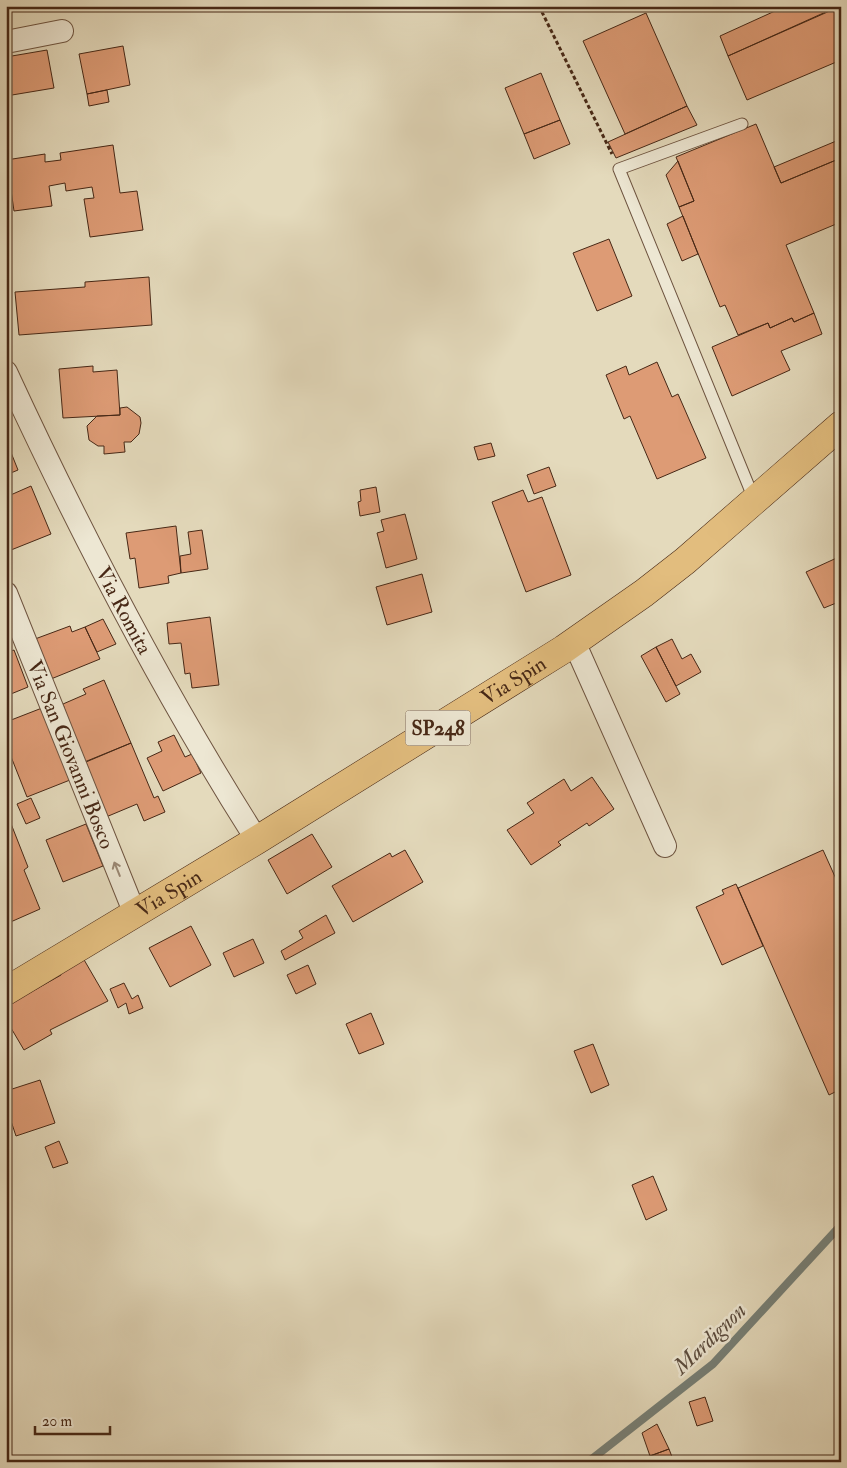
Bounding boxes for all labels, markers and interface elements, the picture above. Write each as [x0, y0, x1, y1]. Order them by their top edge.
street label: Via Romita [89, 562, 158, 660]
street label: Via Spin [476, 650, 552, 711]
street label: Via San Giovanni Bosco [20, 656, 120, 853]
road number: SP248 [406, 710, 470, 746]
one-way arrow [112, 862, 121, 877]
street label: Via Spin [131, 863, 207, 924]
water label: Mardignon [666, 1297, 752, 1382]
scale bar [35, 1403, 110, 1435]
text: 20 m [42, 1412, 72, 1431]

